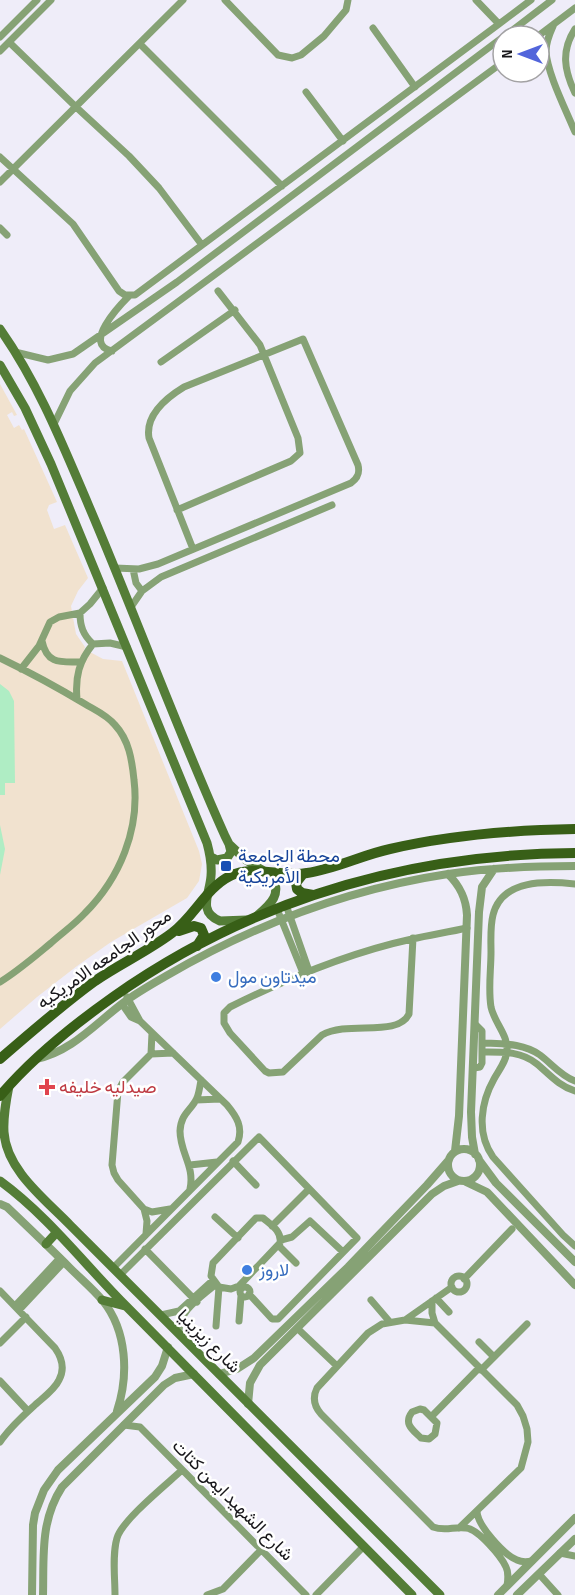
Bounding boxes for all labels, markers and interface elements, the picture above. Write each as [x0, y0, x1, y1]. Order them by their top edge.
north arrow [491, 24, 551, 84]
text: N [498, 50, 517, 58]
place label: محطة الجامعة الأمريكية [238, 846, 340, 888]
marker: محطة الجامعة الأمريكية [219, 859, 233, 873]
street label: محور الجامعه الامريكيه [33, 905, 175, 1014]
place label: ميدتاون مول [228, 967, 317, 988]
marker: ميدتاون مول [209, 970, 223, 984]
place label: صيدليه خليفه [59, 1077, 157, 1098]
marker: صيدليه خليفه [40, 1080, 54, 1094]
place label: لاروز [258, 1260, 289, 1281]
marker: لاروز [240, 1263, 254, 1277]
street label: شارع زيزينيا [172, 1305, 245, 1378]
street label: شارع الشهيد ايمن كتات [167, 1435, 298, 1566]

